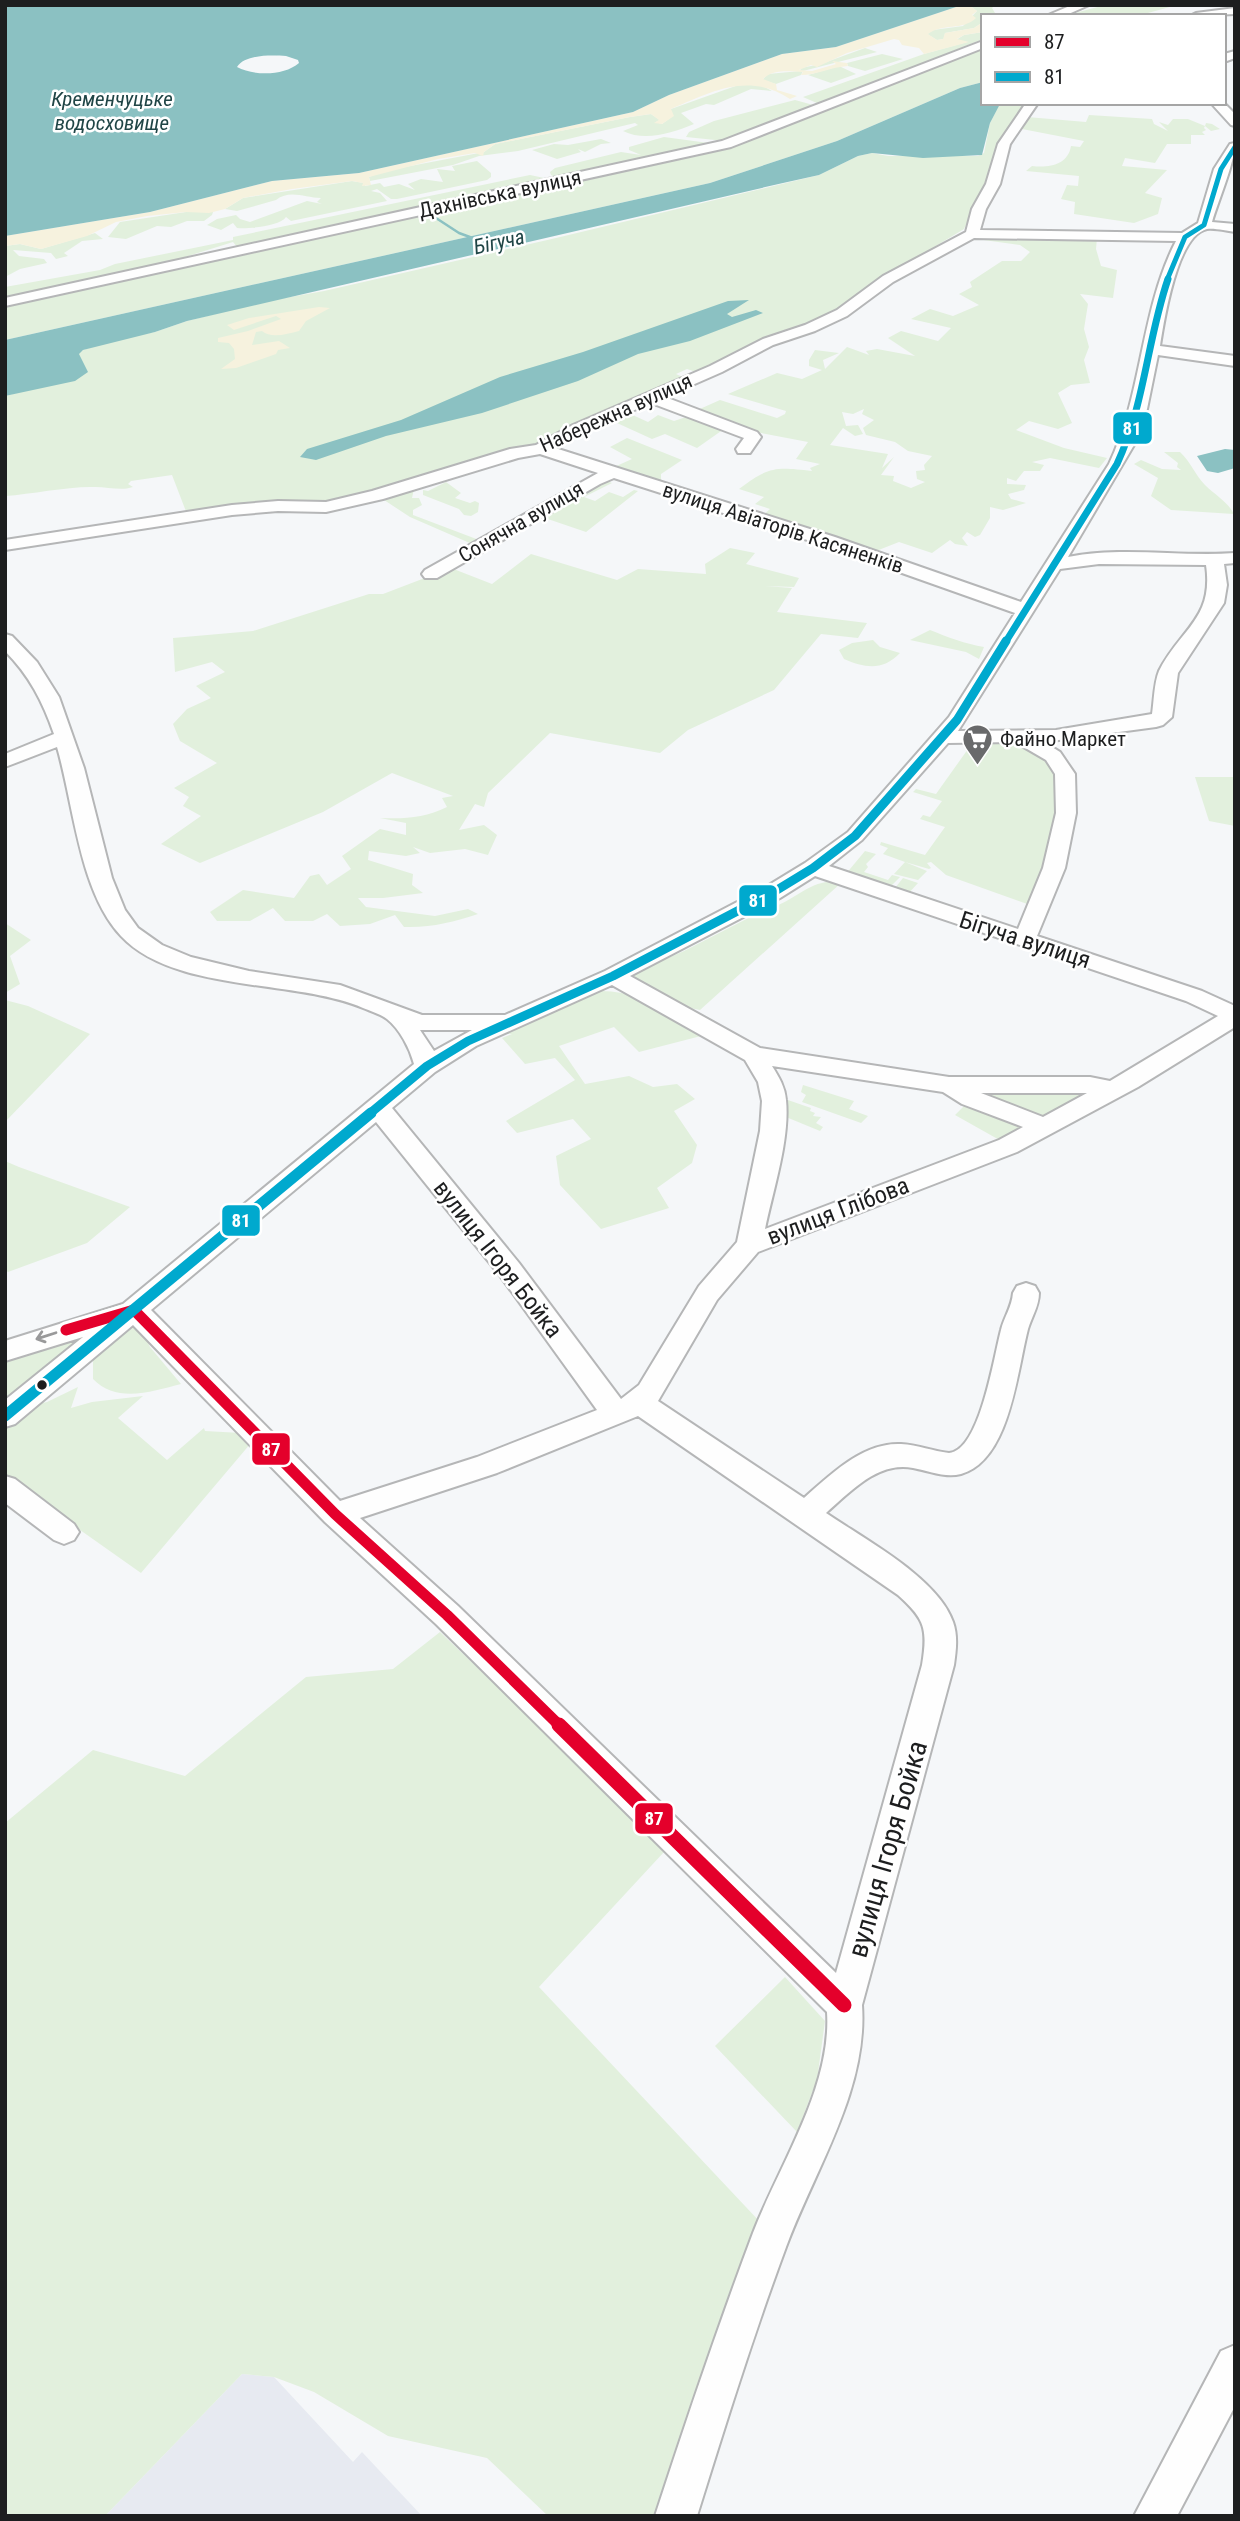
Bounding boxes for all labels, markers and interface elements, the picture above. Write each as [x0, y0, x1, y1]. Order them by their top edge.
legend [981, 14, 1226, 105]
text: 87 [1044, 30, 1065, 54]
text: 81 [1044, 65, 1065, 89]
water label: Кременчуцьке водосховище [51, 87, 173, 135]
street label: Дахнівська вулиця [417, 165, 583, 223]
water label: Бігуча [471, 225, 527, 259]
street label: Набережна вулиця [536, 369, 696, 457]
line badge: 81 [1112, 411, 1153, 445]
text: 81 [1122, 417, 1142, 440]
street label: Сонячна вулиця [454, 477, 588, 567]
street label: вулиця Авіаторів Касяненків [660, 478, 906, 578]
supermarket icon: Файно Маркет [960, 722, 994, 766]
place label: Файно Маркет [1000, 727, 1126, 751]
line badge: 81 [738, 884, 778, 917]
text: 81 [748, 889, 768, 912]
street label: Бігуча вулиця [956, 906, 1094, 974]
street label: вулиця Глібова [763, 1171, 913, 1251]
street label: вулиця Ігоря Бойка [428, 1175, 568, 1343]
line badge: 81 [221, 1204, 261, 1237]
text: 81 [231, 1209, 251, 1232]
one-way arrow [35, 1330, 57, 1343]
unlabelled marker [35, 1378, 49, 1392]
line badge: 87 [251, 1432, 291, 1466]
text: 87 [261, 1438, 281, 1461]
street label: вулиця Ігоря Бойка [841, 1737, 934, 1961]
line badge: 87 [634, 1802, 674, 1835]
text: 87 [644, 1807, 664, 1830]

